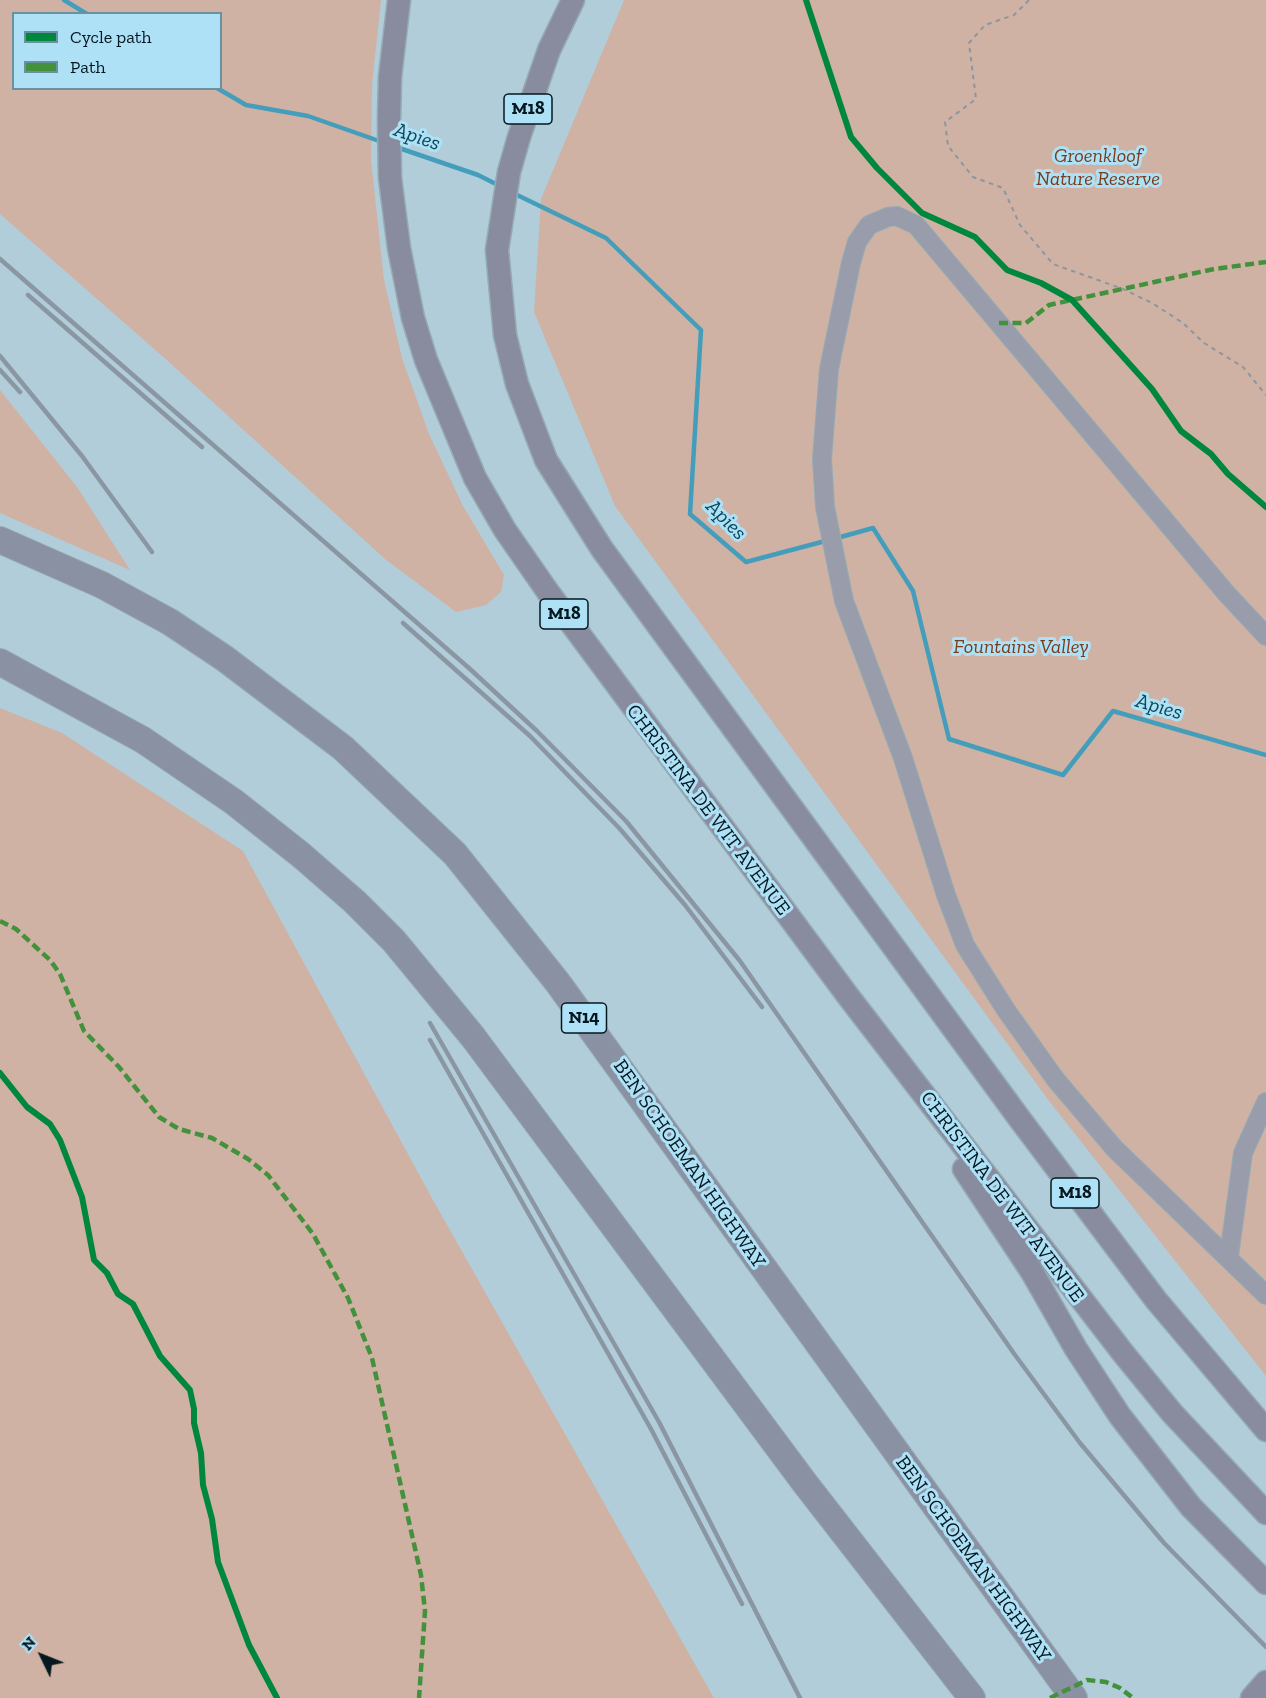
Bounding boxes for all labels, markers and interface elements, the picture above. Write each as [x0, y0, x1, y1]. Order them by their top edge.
legend [12, 12, 222, 90]
text: Cycle path [70, 26, 152, 48]
text: Path [70, 56, 106, 78]
road number: M18 [504, 94, 552, 124]
water label: Apies [391, 117, 443, 157]
park label: Groenkloof Nature Reserve [1036, 144, 1160, 191]
water label: Apies [700, 494, 752, 546]
road number: M18 [540, 599, 588, 629]
park label: Fountains Valley [953, 635, 1089, 659]
water label: Apies [1133, 688, 1185, 726]
street label: CHRISTINA DE WIT AVENUE [621, 700, 795, 920]
road number: N14 [562, 1003, 606, 1033]
street label: BEN SCHOEMAN HIGHWAY [608, 1055, 770, 1273]
street label: CHRISTINA DE WIT AVENUE [915, 1087, 1089, 1307]
road number: M18 [1051, 1178, 1099, 1208]
street label: BEN SCHOEMAN HIGHWAY [890, 1451, 1056, 1667]
north arrow [12, 1626, 72, 1686]
text: N [17, 1632, 40, 1654]

